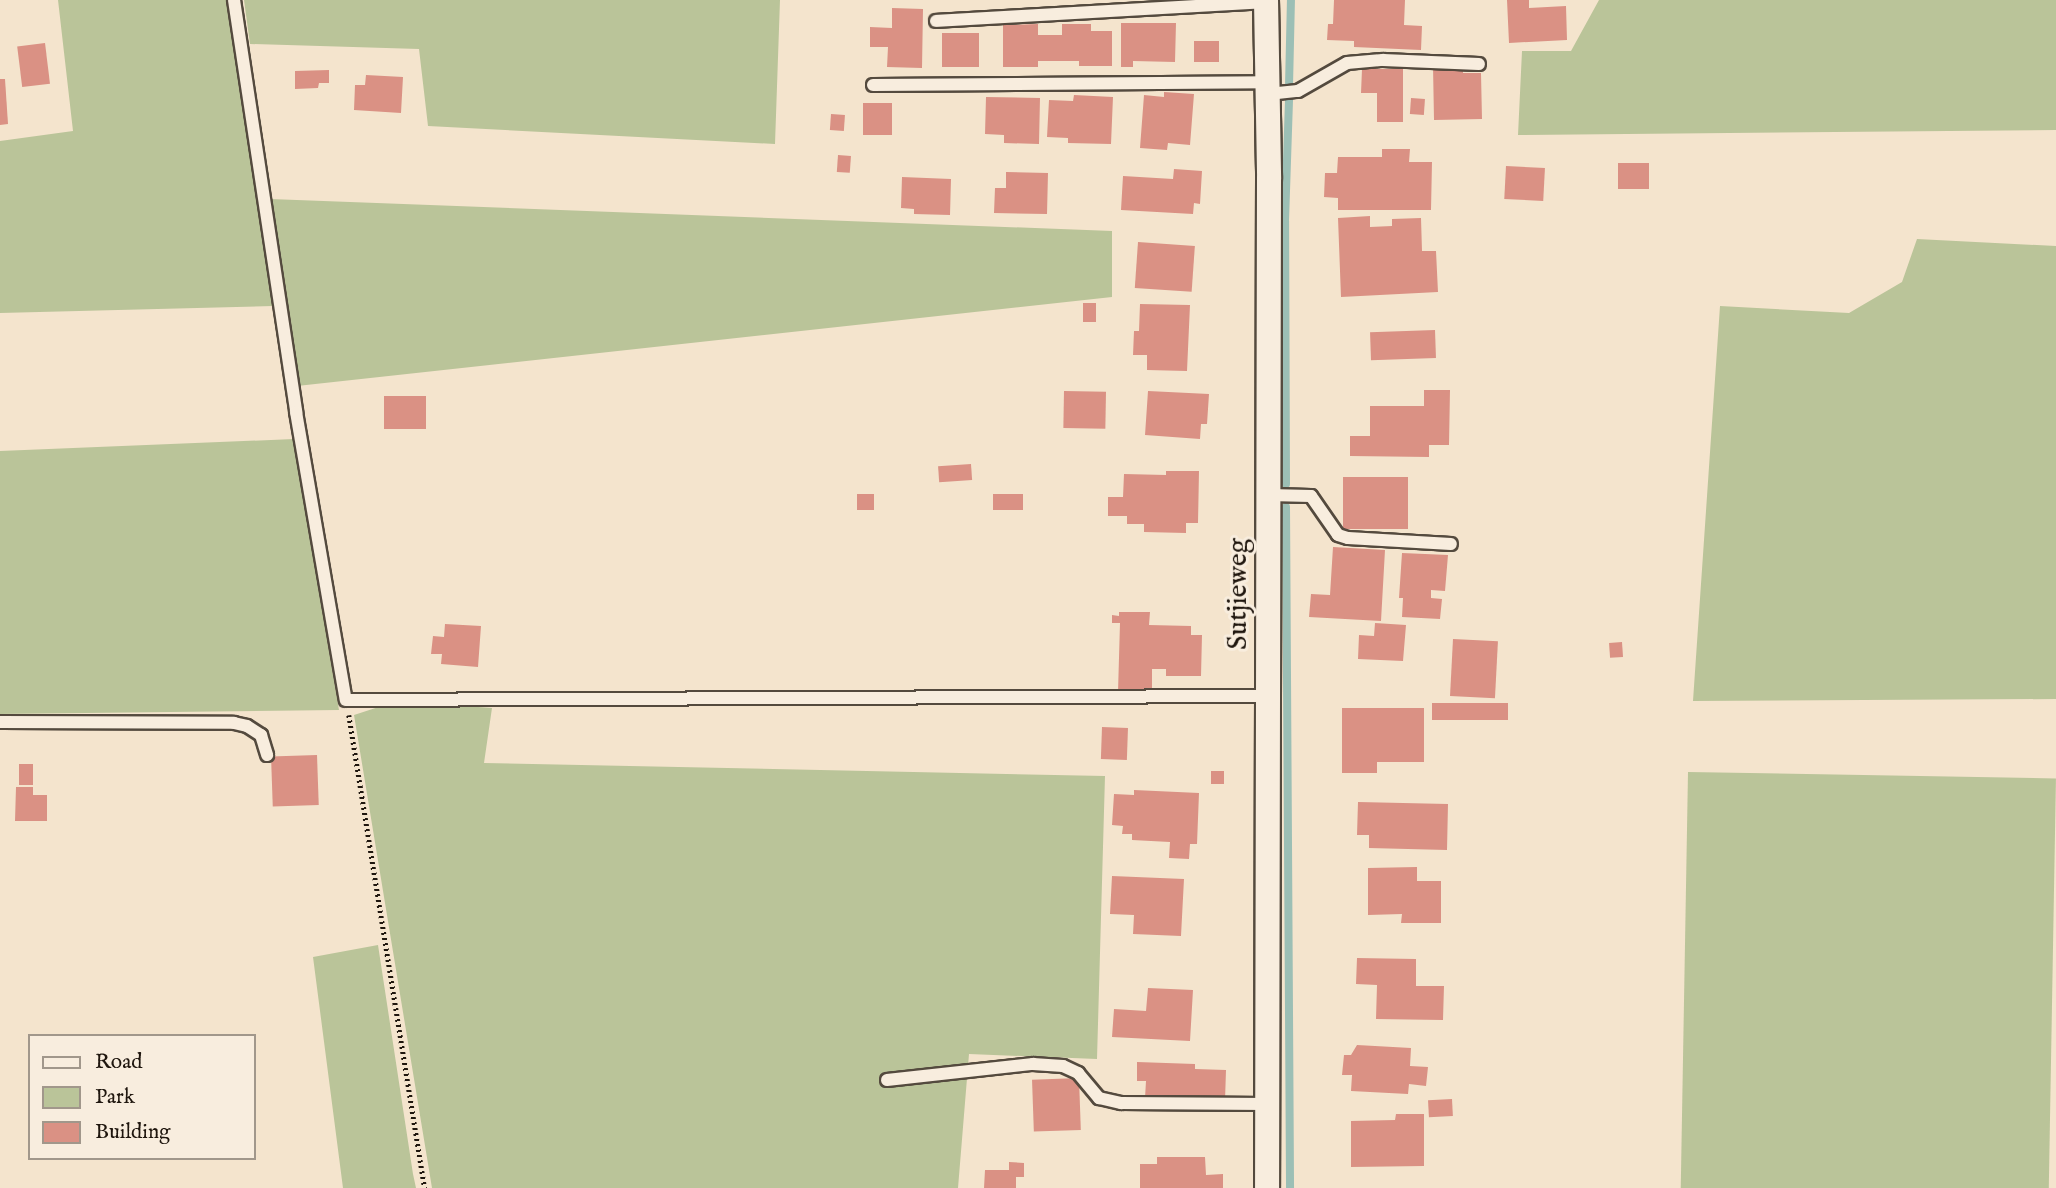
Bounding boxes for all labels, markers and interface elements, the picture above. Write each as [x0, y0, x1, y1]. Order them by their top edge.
street label: Sutjieweg [1222, 538, 1256, 650]
legend [28, 1034, 256, 1160]
text: Road [95, 1049, 142, 1076]
text: Park [95, 1084, 135, 1111]
text: Building [95, 1119, 170, 1146]

